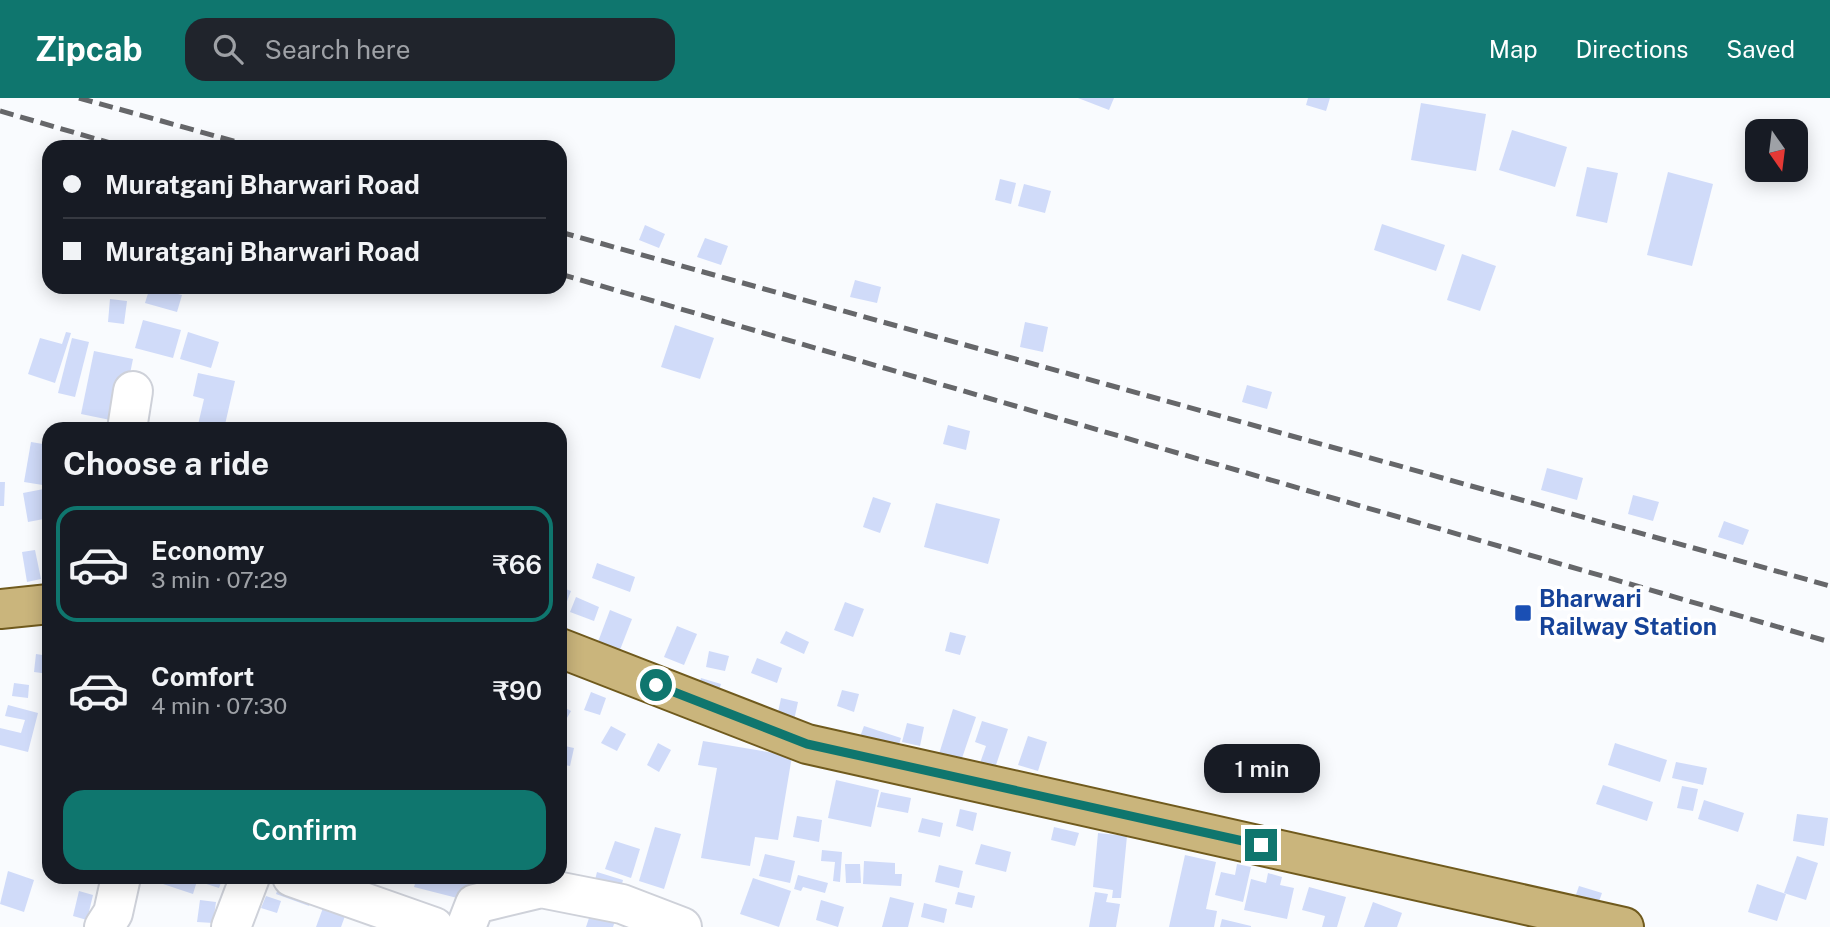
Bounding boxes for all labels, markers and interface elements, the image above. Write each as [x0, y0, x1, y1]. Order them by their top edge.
search box [185, 18, 675, 81]
text: Zipcab [35, 30, 143, 68]
icon: search [209, 30, 247, 68]
text: Search here [265, 34, 411, 65]
text: Map [1489, 35, 1538, 63]
text: Directions [1576, 35, 1688, 63]
text: Saved [1726, 35, 1795, 63]
north arrow [1745, 119, 1808, 182]
map controls [1745, 119, 1808, 182]
text: Muratganj Bharwari Road [105, 169, 420, 200]
text: Muratganj Bharwari Road [105, 236, 420, 267]
text: Choose a ride [63, 445, 269, 482]
icon: car [67, 533, 130, 596]
text: Economy [151, 535, 264, 566]
text: ₹66 [493, 549, 542, 580]
text: 3 min · 07:29 [151, 566, 288, 593]
place label: Bharwari Railway Station [1539, 584, 1717, 640]
marker: Bharwari Railway Station [1513, 603, 1533, 623]
icon: car [67, 659, 130, 722]
text: Comfort [151, 661, 254, 692]
route start [640, 669, 672, 701]
text: ₹90 [493, 675, 542, 706]
text: 4 min · 07:30 [151, 692, 287, 719]
callout: 1 min [1203, 744, 1319, 792]
text: 1 min [1235, 755, 1289, 782]
button: Confirm [63, 790, 546, 870]
route end [1245, 829, 1277, 861]

